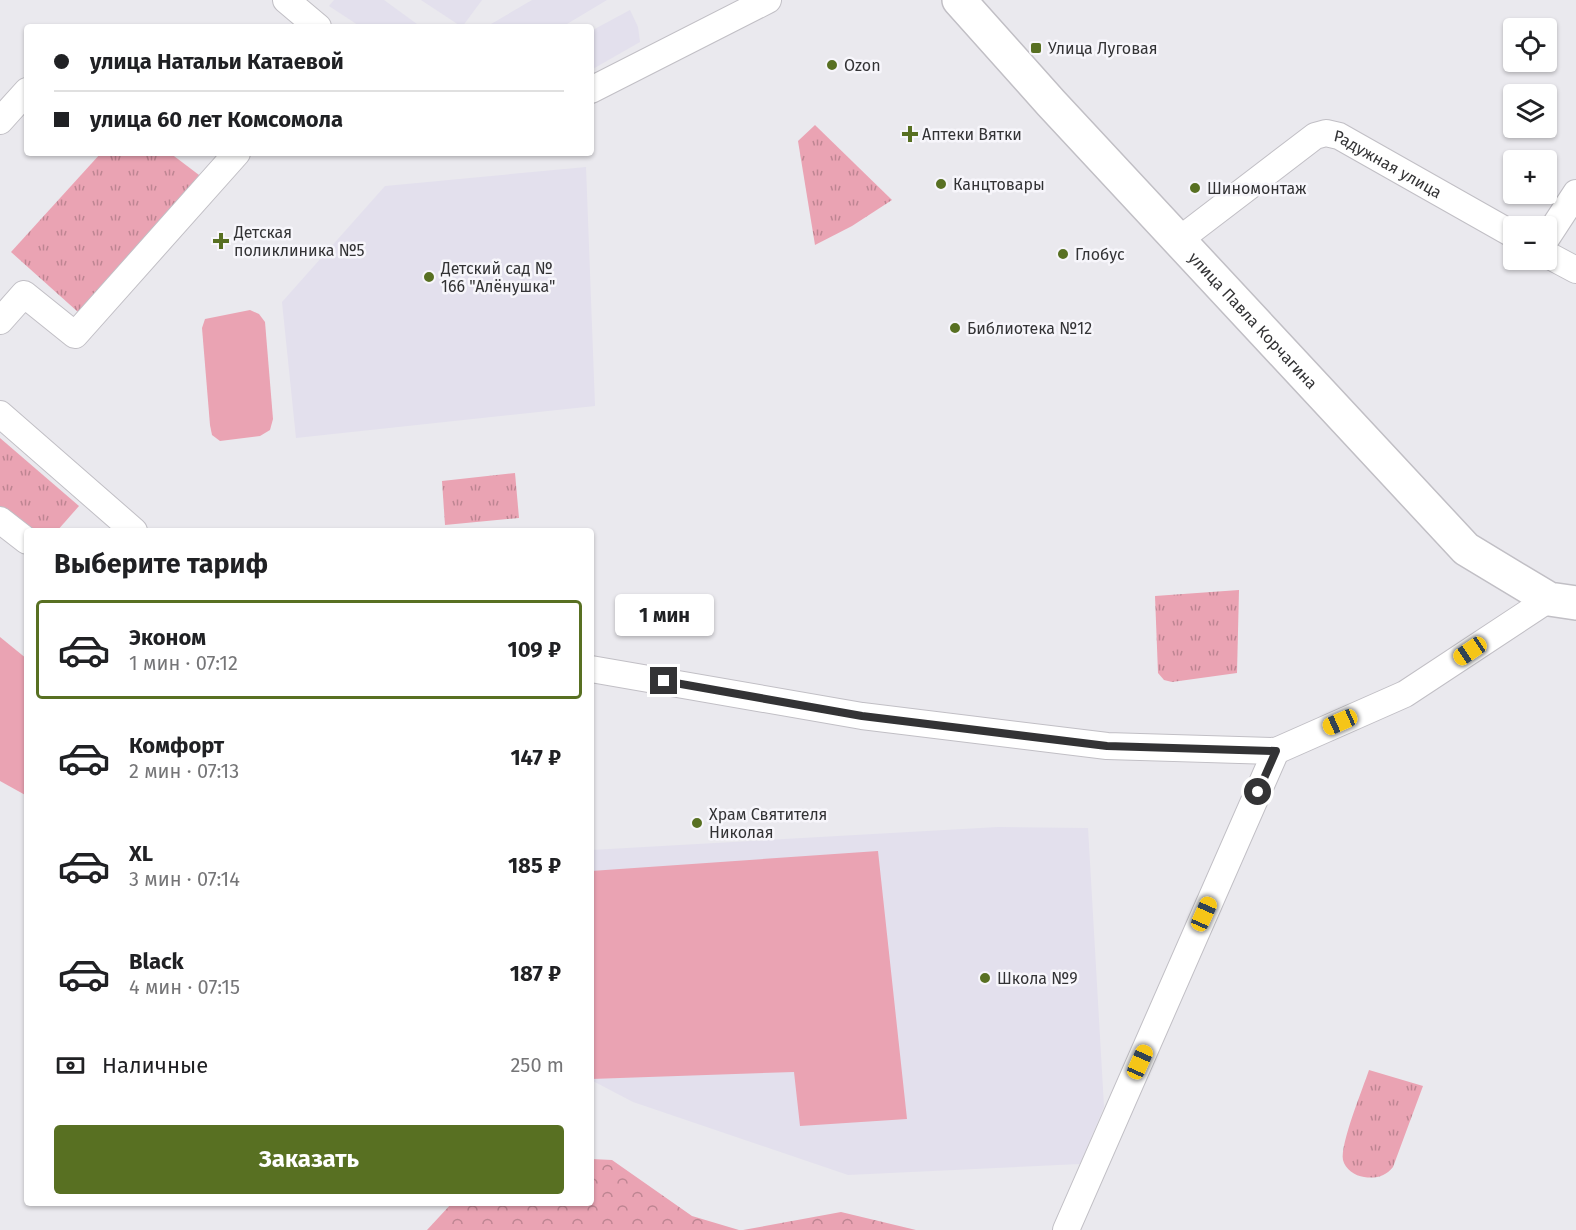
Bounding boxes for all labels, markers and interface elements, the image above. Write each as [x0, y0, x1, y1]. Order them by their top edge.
map controls [1503, 18, 1557, 270]
button: locate [1503, 18, 1557, 72]
place label: Улица Луговая [1048, 39, 1158, 58]
marker: Улица Луговая [1029, 41, 1043, 55]
text: улица Натальи Катаевой [90, 48, 344, 75]
place label: Ozon [844, 56, 881, 75]
marker: Ozon [825, 58, 839, 72]
button: layers [1503, 84, 1557, 138]
text: улица 60 лет Комсомола [90, 106, 343, 133]
place label: Аптеки Вятки [922, 125, 1022, 144]
street label: Радужная улица [1332, 126, 1445, 202]
marker: Аптеки Вятки [903, 127, 917, 141]
button: + [1503, 150, 1557, 204]
place label: Канцтовары [953, 175, 1045, 194]
marker: Канцтовары [934, 177, 948, 191]
place label: Шиномонтаж [1207, 179, 1307, 198]
marker: Шиномонтаж [1188, 181, 1202, 195]
button: − [1503, 216, 1557, 270]
place label: Детская поликлиника №5 [233, 223, 365, 260]
marker: Детская поликлиника №5 [212, 232, 230, 250]
place label: Глобус [1075, 245, 1125, 264]
marker: Глобус [1056, 247, 1070, 261]
street label: улица Павла Корчагина [1185, 248, 1321, 393]
place label: Детский сад № 166 "Алёнушка" [440, 259, 555, 296]
marker: Детский сад № 166 "Алёнушка" [422, 270, 436, 284]
place label: Библиотека №12 [967, 319, 1092, 338]
marker: Библиотека №12 [948, 321, 962, 335]
text: Выберите тариф [54, 548, 268, 580]
callout: 1 мин [614, 594, 714, 636]
text: 1 мин [639, 603, 690, 627]
icon: car [57, 623, 111, 677]
text: Эконом [129, 624, 206, 651]
car [1450, 633, 1490, 669]
text: 109 ₽ [508, 636, 561, 663]
text: 1 мин · 07:12 [129, 651, 238, 675]
route end [650, 667, 677, 694]
car [1320, 706, 1360, 738]
icon: car [57, 731, 111, 785]
text: Комфорт [129, 732, 224, 759]
text: 147 ₽ [510, 744, 561, 771]
text: 2 мин · 07:13 [129, 759, 239, 783]
route start [1244, 778, 1271, 805]
place label: Храм Святителя Николая [709, 805, 827, 842]
marker: Храм Святителя Николая [690, 816, 704, 830]
icon: car [57, 839, 111, 893]
text: XL [129, 840, 153, 867]
text: 185 ₽ [508, 852, 561, 879]
text: 3 мин · 07:14 [129, 867, 240, 891]
car [1188, 894, 1220, 934]
icon: car [57, 947, 111, 1001]
text: Black [129, 948, 184, 975]
text: 187 ₽ [510, 960, 561, 987]
place label: Школа №9 [997, 969, 1078, 988]
marker: Школа №9 [978, 971, 992, 985]
text: 4 мин · 07:15 [129, 975, 240, 999]
car [1124, 1042, 1156, 1082]
icon: cash [54, 1049, 87, 1082]
text: Наличные [102, 1052, 208, 1079]
text: 250 m [510, 1053, 564, 1077]
button: Заказать [54, 1125, 564, 1194]

